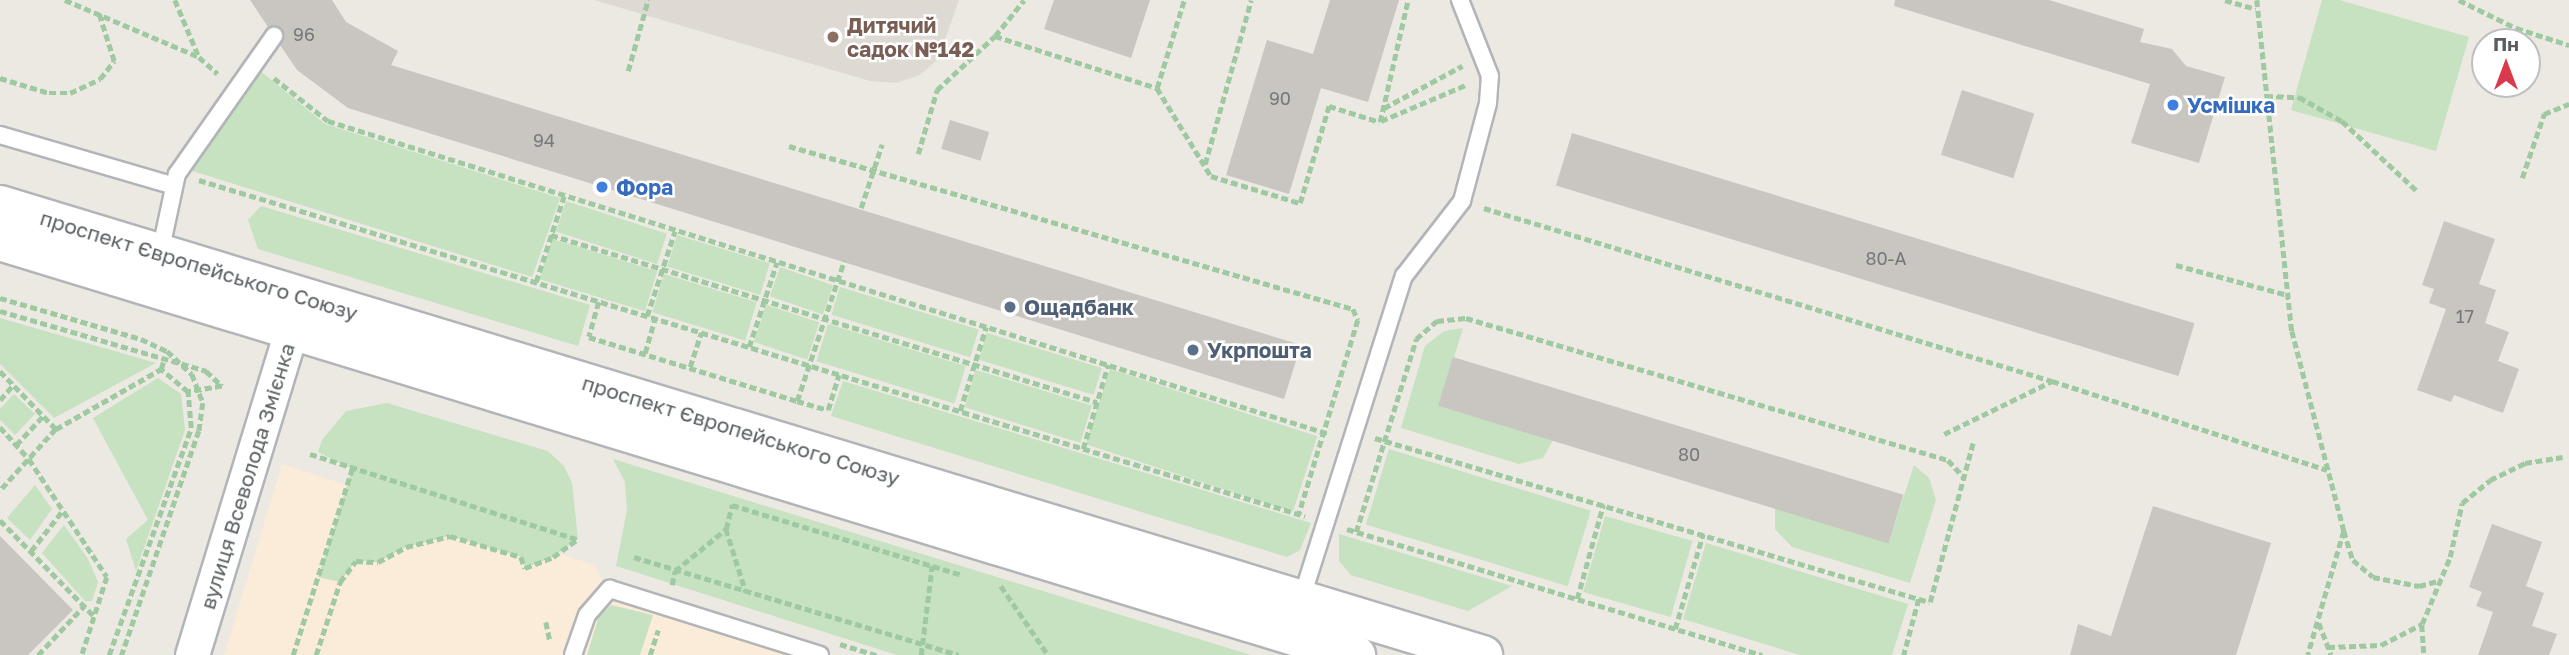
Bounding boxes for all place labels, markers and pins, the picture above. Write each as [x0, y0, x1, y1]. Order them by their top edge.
place label: Дитячий садок №142 [847, 12, 974, 62]
marker: Дитячий садок №142 [825, 29, 841, 45]
place label: Усмішка [2187, 92, 2275, 118]
marker: Усмішка [2165, 97, 2181, 113]
place label: Фора [616, 174, 673, 200]
marker: Фора [594, 179, 610, 195]
place label: Ощадбанк [1024, 294, 1134, 320]
marker: Ощадбанк [1002, 299, 1018, 315]
place label: Укрпошта [1207, 337, 1312, 363]
marker: Укрпошта [1185, 342, 1201, 358]

